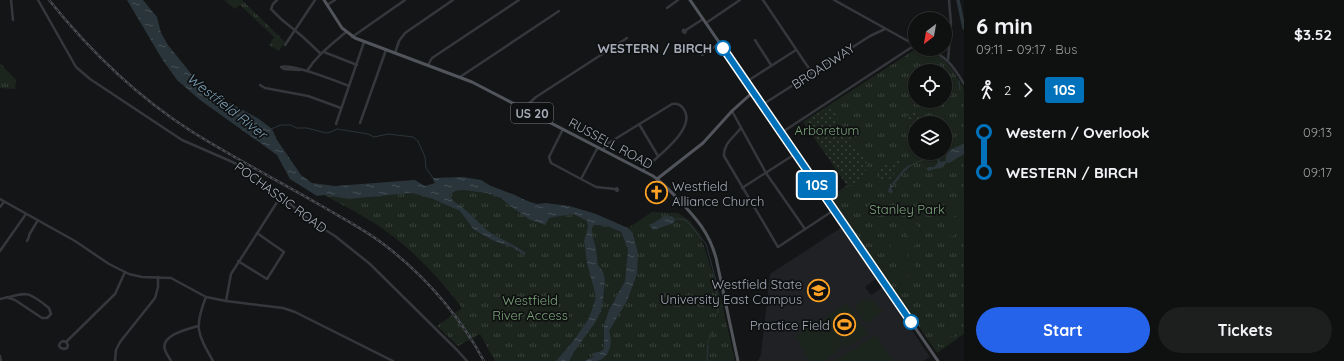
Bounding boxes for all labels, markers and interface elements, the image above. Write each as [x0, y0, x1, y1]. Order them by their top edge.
north arrow [908, 12, 952, 56]
map controls [908, 12, 952, 160]
text: 6 min [976, 12, 1033, 40]
text: $3.52 [1294, 25, 1332, 44]
street label: BROADWAY [788, 39, 858, 92]
place label: WESTERN / BIRCH [597, 40, 712, 56]
marker: WESTERN / BIRCH [715, 40, 731, 56]
text: 09:11 – 09:17 · Bus [976, 41, 1077, 57]
button: locate [908, 64, 952, 108]
water label: Westfield River [183, 69, 272, 144]
icon: walk [976, 79, 998, 101]
icon: forward [1017, 79, 1039, 101]
text: 10S [1053, 81, 1076, 99]
text: 2 [1004, 82, 1011, 98]
road number: US 20 [511, 103, 553, 123]
street label: RUSSELL ROAD [566, 114, 656, 172]
button: layers [908, 116, 952, 160]
park label: Arboretum [795, 122, 859, 138]
text: Western / Overlook [1006, 123, 1150, 142]
text: 09:13 [1303, 124, 1332, 140]
street label: POCHASSIC ROAD [232, 158, 330, 236]
text: WESTERN / BIRCH [1006, 163, 1138, 182]
text: 09:17 [1303, 164, 1332, 180]
line badge: 10S [794, 172, 840, 198]
text: 10S [806, 176, 828, 194]
place label: Westfield Alliance Church [672, 178, 764, 209]
church icon: Westfield Alliance Church [643, 180, 669, 206]
park label: Stanley Park [869, 201, 945, 217]
place label: Westfield State University East Campus [660, 276, 802, 307]
school or university icon: Westfield State University East Campus [805, 278, 831, 304]
park label: Westfield River Access [492, 292, 568, 323]
button: Start [976, 307, 1150, 353]
button: Tickets [1158, 307, 1332, 353]
sports icon: Practice Field [832, 312, 858, 338]
unlabelled marker [903, 314, 919, 330]
place label: Practice Field [750, 317, 830, 333]

